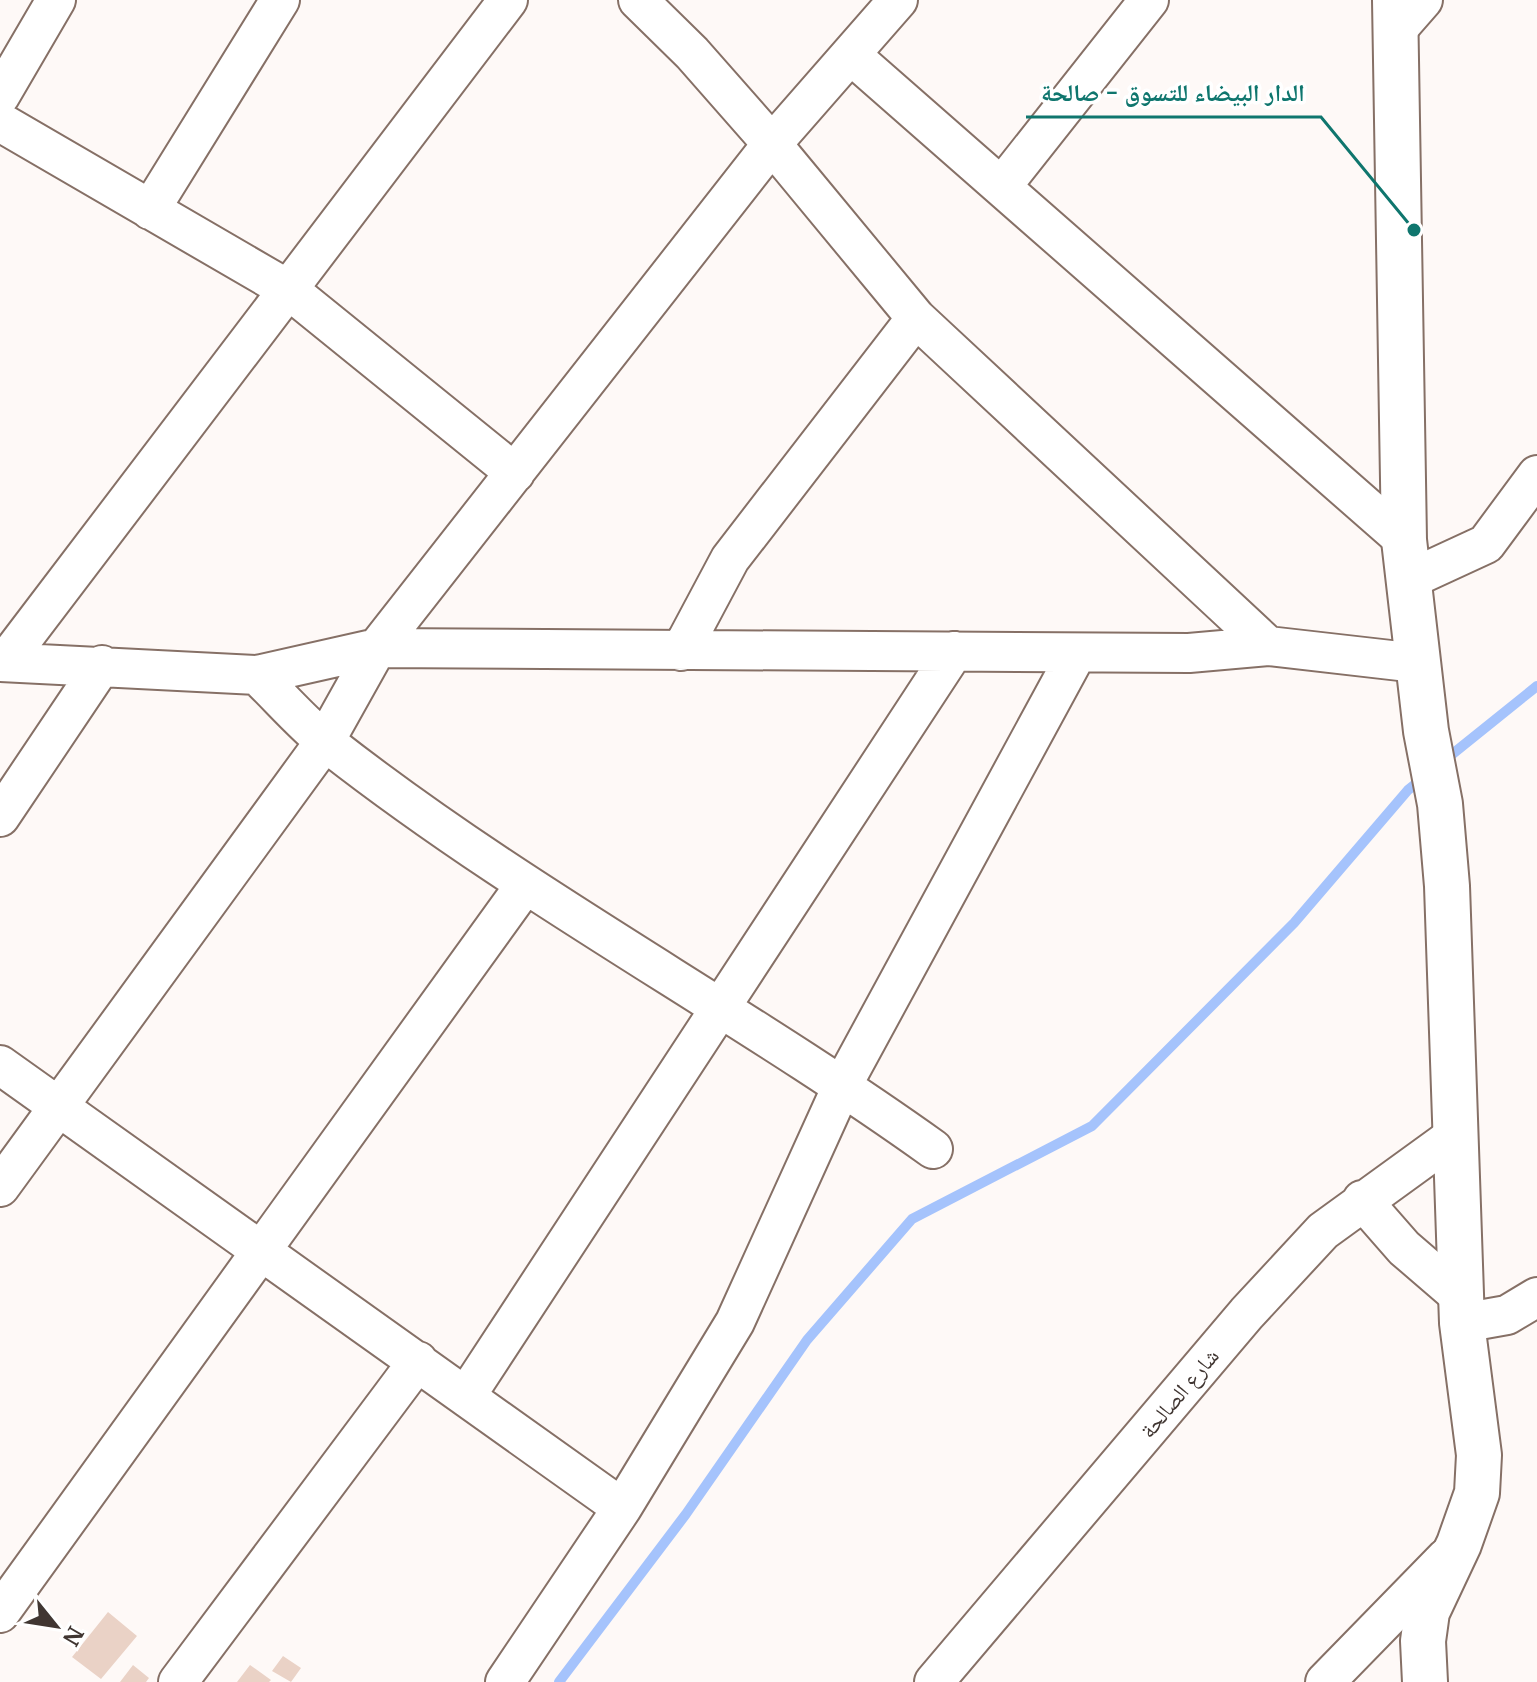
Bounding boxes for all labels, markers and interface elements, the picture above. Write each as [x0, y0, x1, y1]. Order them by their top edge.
callout: الدار البيضاء للتسوق - صالحة [1026, 69, 1321, 117]
text: الدار البيضاء للتسوق - صالحة [1041, 77, 1305, 108]
street label: شارع الصالحة [1133, 1342, 1225, 1444]
north arrow [16, 1586, 96, 1666]
text: N [57, 1621, 90, 1651]

